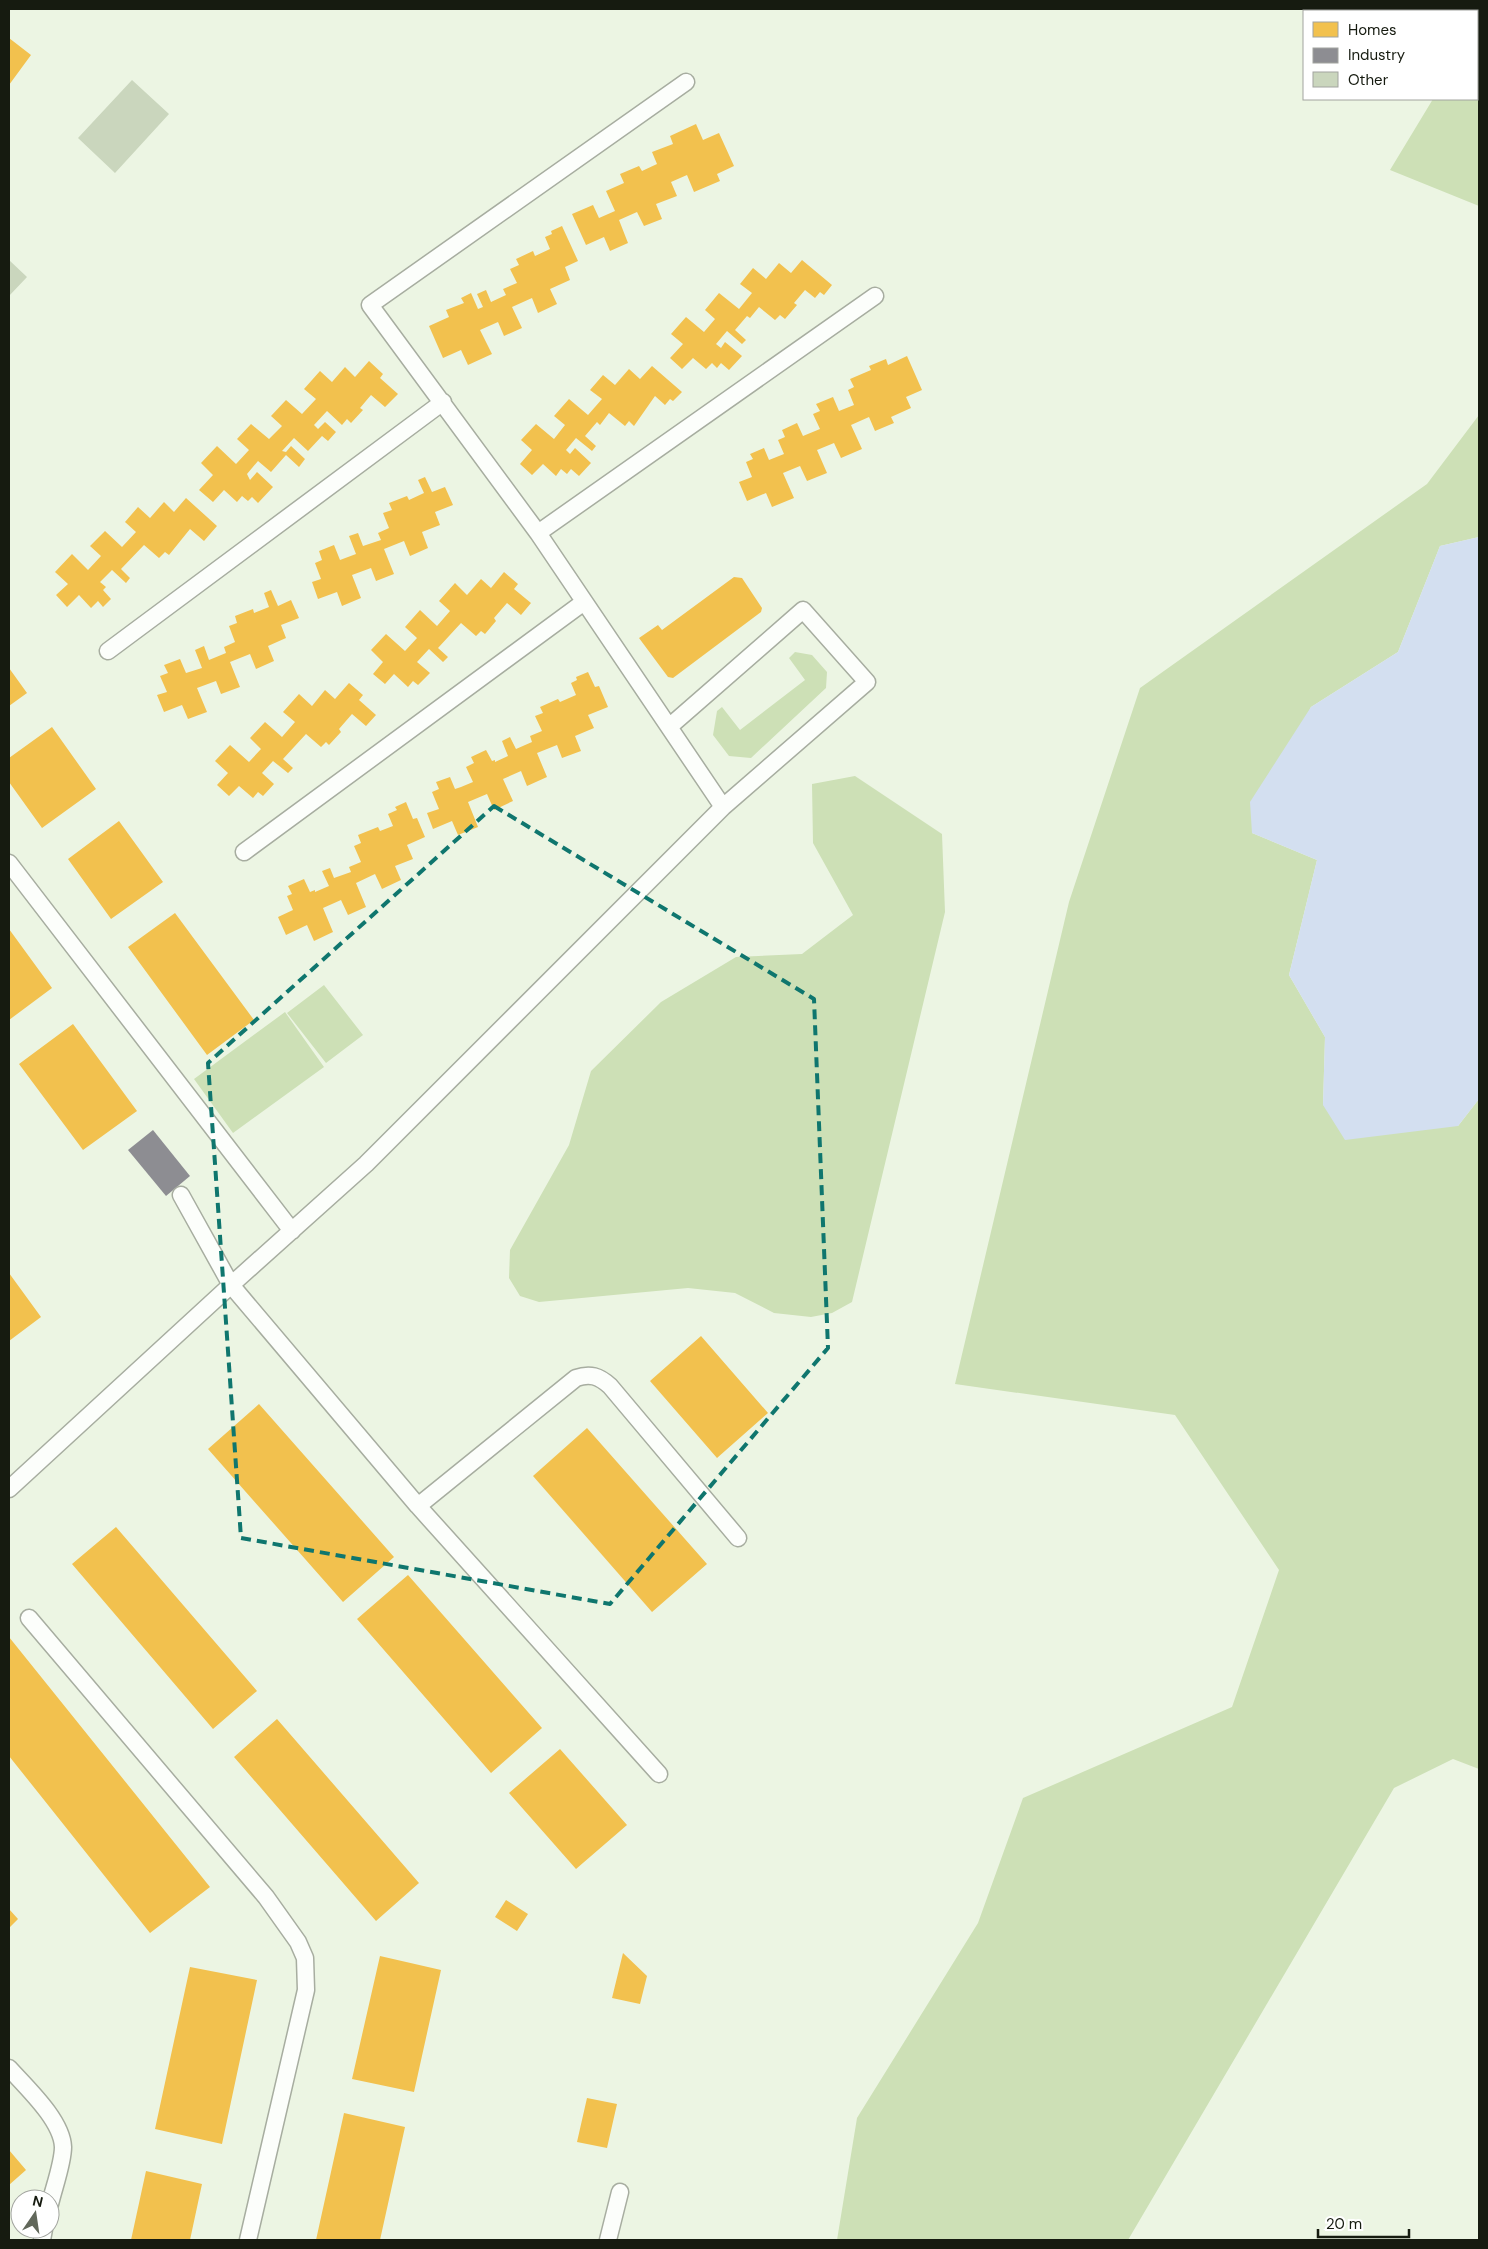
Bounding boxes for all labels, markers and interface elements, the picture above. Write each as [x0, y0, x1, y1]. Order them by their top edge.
legend [1303, 10, 1478, 100]
text: Homes [1348, 20, 1397, 40]
text: Industry [1348, 45, 1406, 65]
text: Other [1348, 70, 1389, 90]
north arrow [10, 2189, 60, 2239]
text: N [31, 2191, 45, 2211]
scale bar [1318, 2206, 1409, 2238]
text: 20 m [1326, 2214, 1362, 2234]

